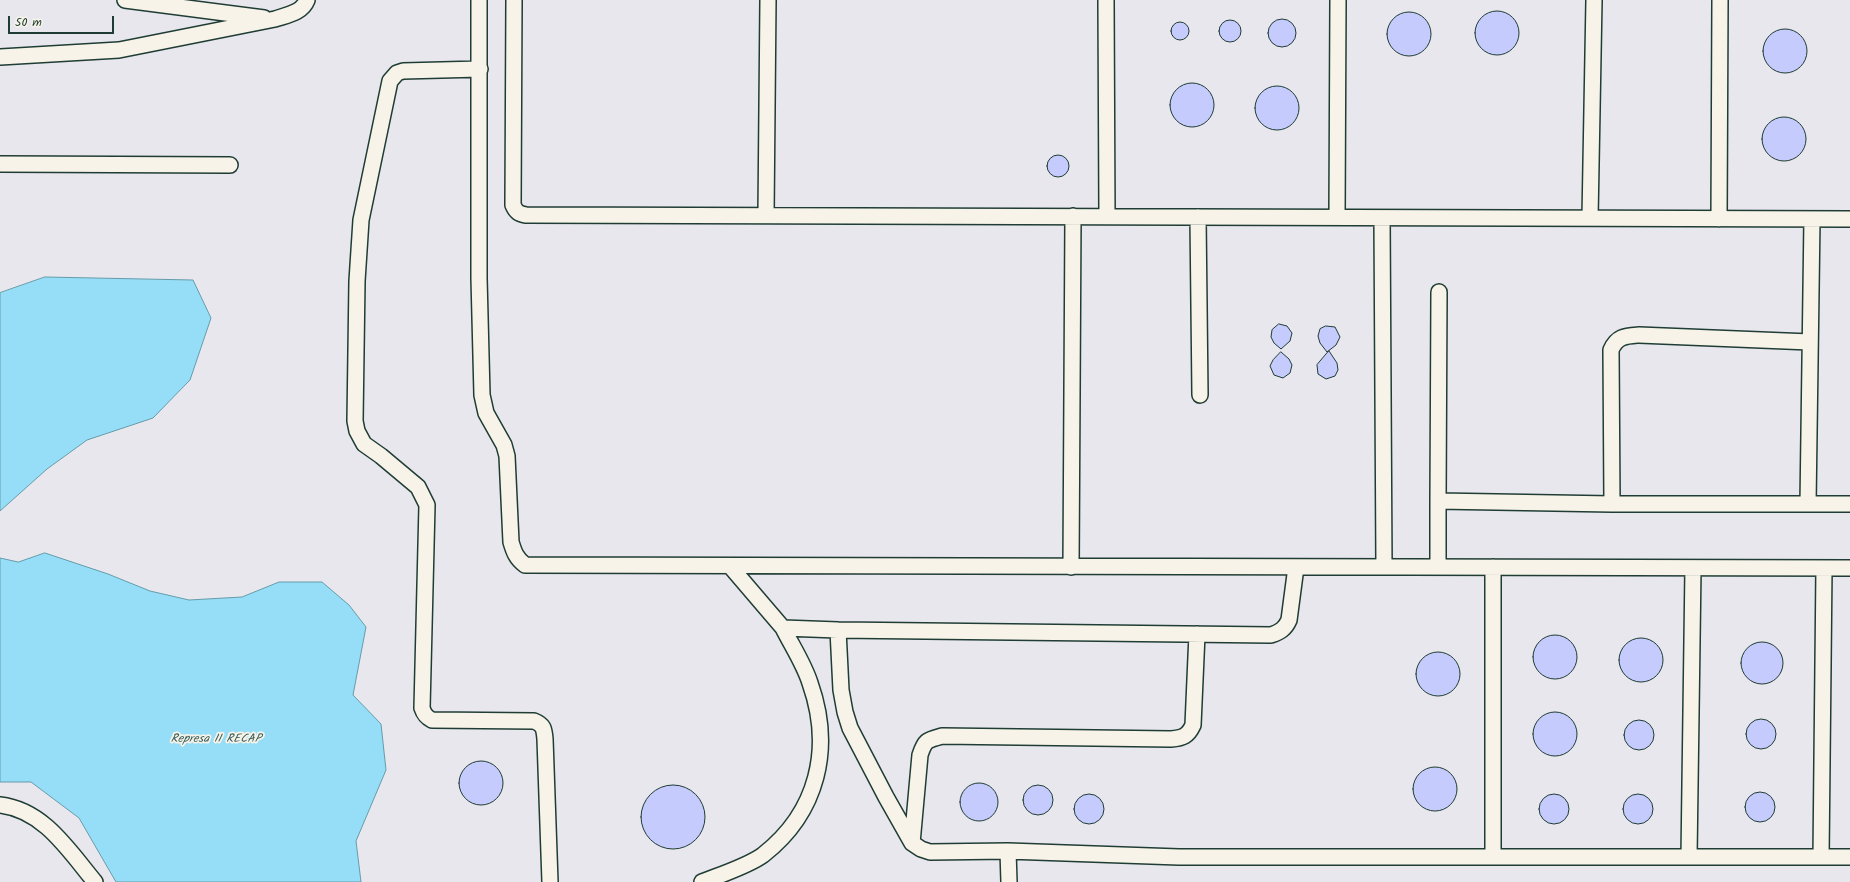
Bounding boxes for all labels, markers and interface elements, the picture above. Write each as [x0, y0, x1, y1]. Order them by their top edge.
scale bar [10, 8, 116, 34]
text: 50 m [15, 13, 42, 32]
water label: Represa II RECAP [171, 733, 261, 747]

